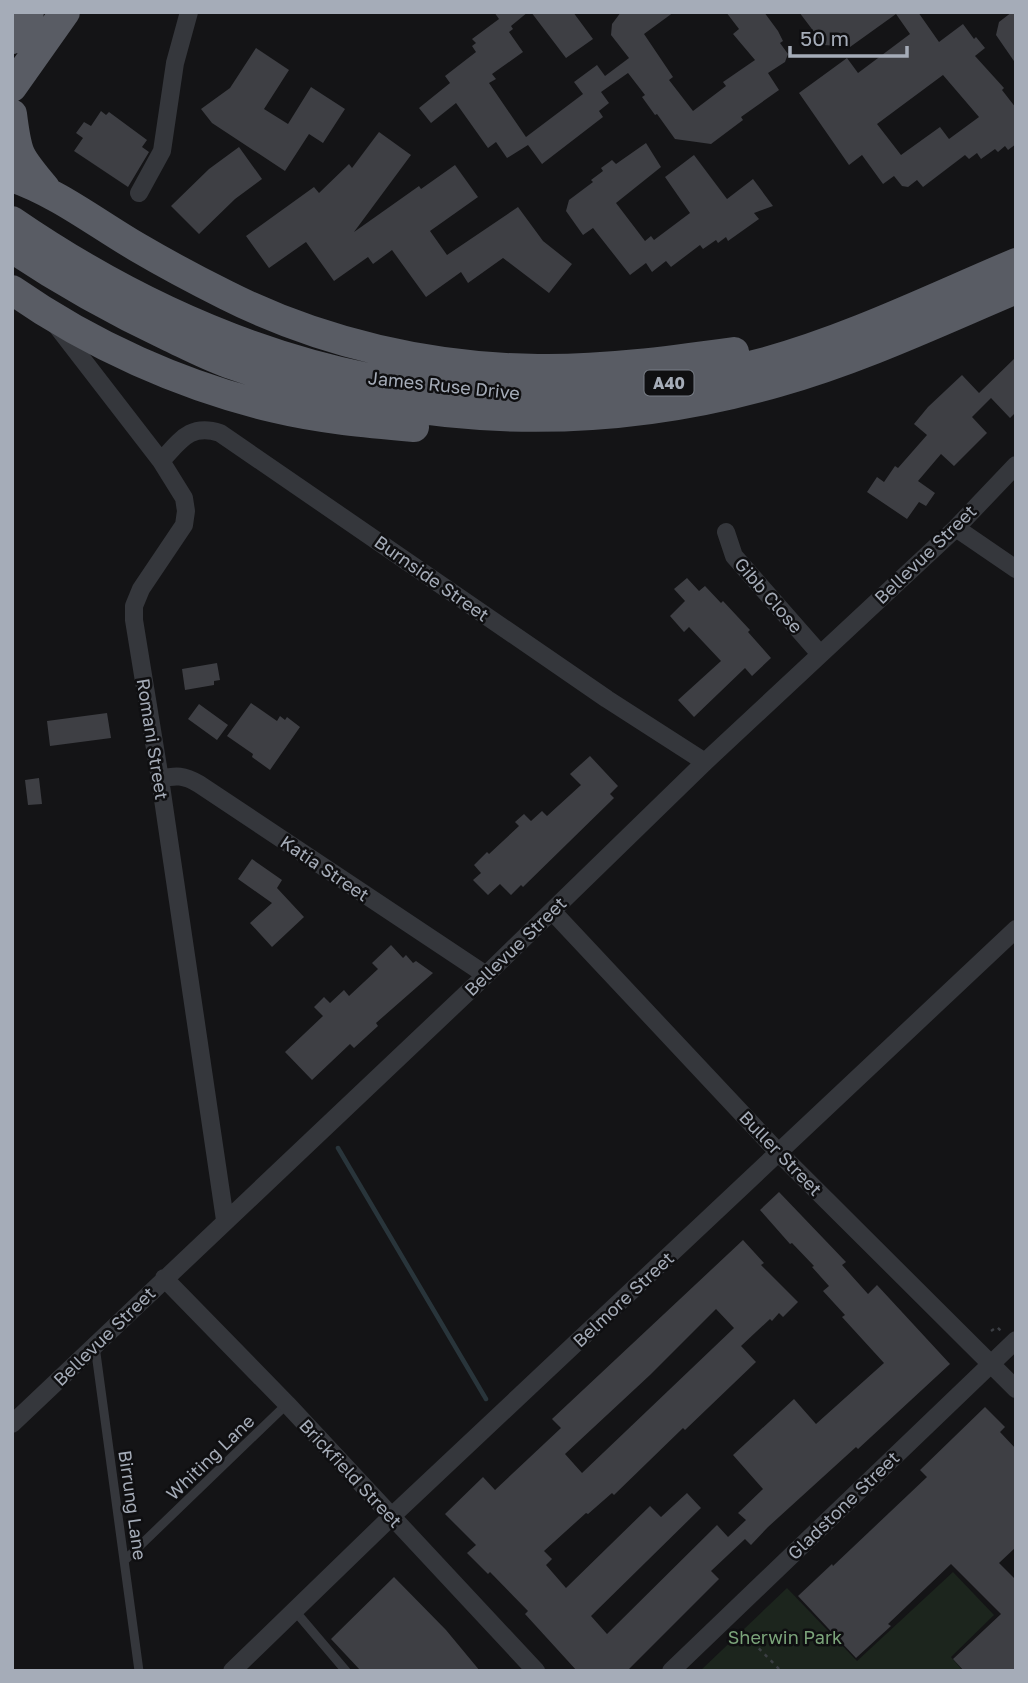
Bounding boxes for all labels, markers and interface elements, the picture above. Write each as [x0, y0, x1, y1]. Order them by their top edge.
scale bar [790, 14, 907, 58]
text: 50 m [800, 25, 849, 51]
street label: James Ruse Drive [367, 366, 521, 404]
road number: A40 [644, 370, 694, 396]
street label: Bellevue Street [869, 500, 981, 608]
street label: Burnside Street [371, 530, 493, 626]
street label: Gibb Close [730, 553, 808, 637]
street label: Romani Street [133, 677, 173, 801]
street label: Katia Street [276, 830, 374, 906]
street label: Bellevue Street [459, 892, 571, 1000]
street label: Buller Street [735, 1106, 827, 1200]
street label: Belmore Street [568, 1247, 678, 1351]
street label: Bellevue Street [48, 1282, 160, 1390]
street label: Whiting Lane [161, 1410, 259, 1504]
street label: Brickfield Street [295, 1414, 407, 1532]
street label: Gladstone Street [783, 1446, 903, 1564]
street label: Birrung Lane [114, 1449, 152, 1561]
park label: Sherwin Park [728, 1626, 842, 1648]

